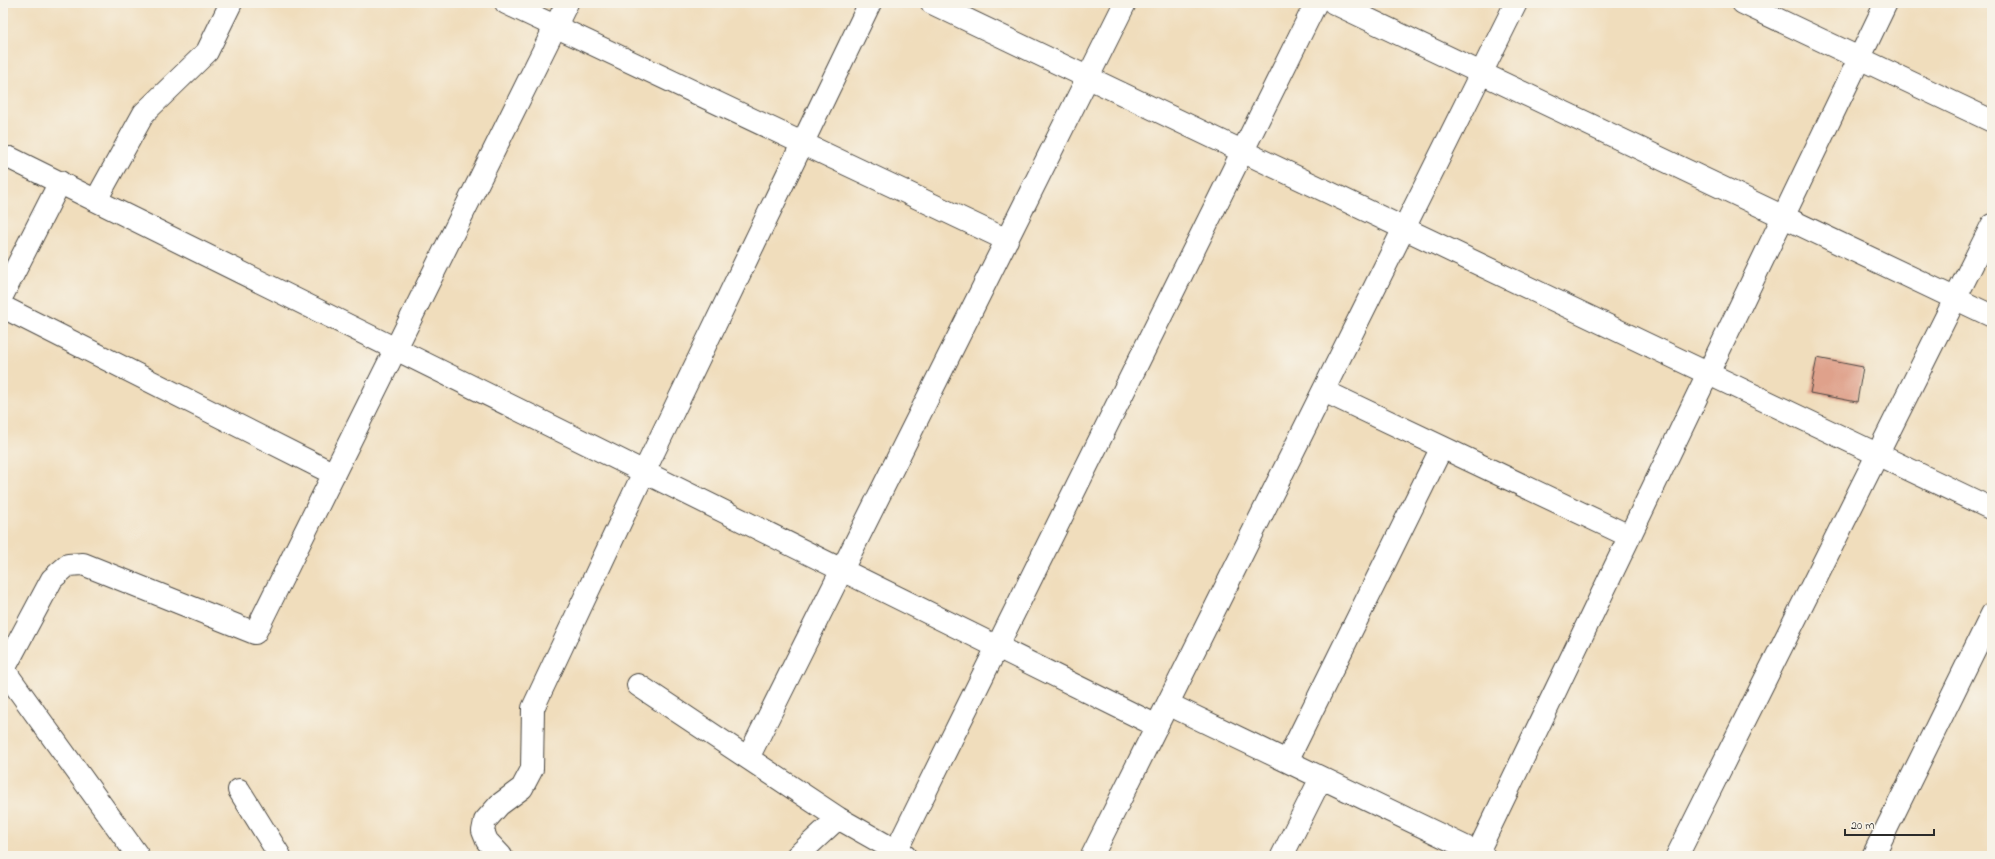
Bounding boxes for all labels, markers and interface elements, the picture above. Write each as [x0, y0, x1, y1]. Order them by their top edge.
scale bar [1845, 811, 1934, 837]
text: 20 m [1851, 817, 1874, 835]

